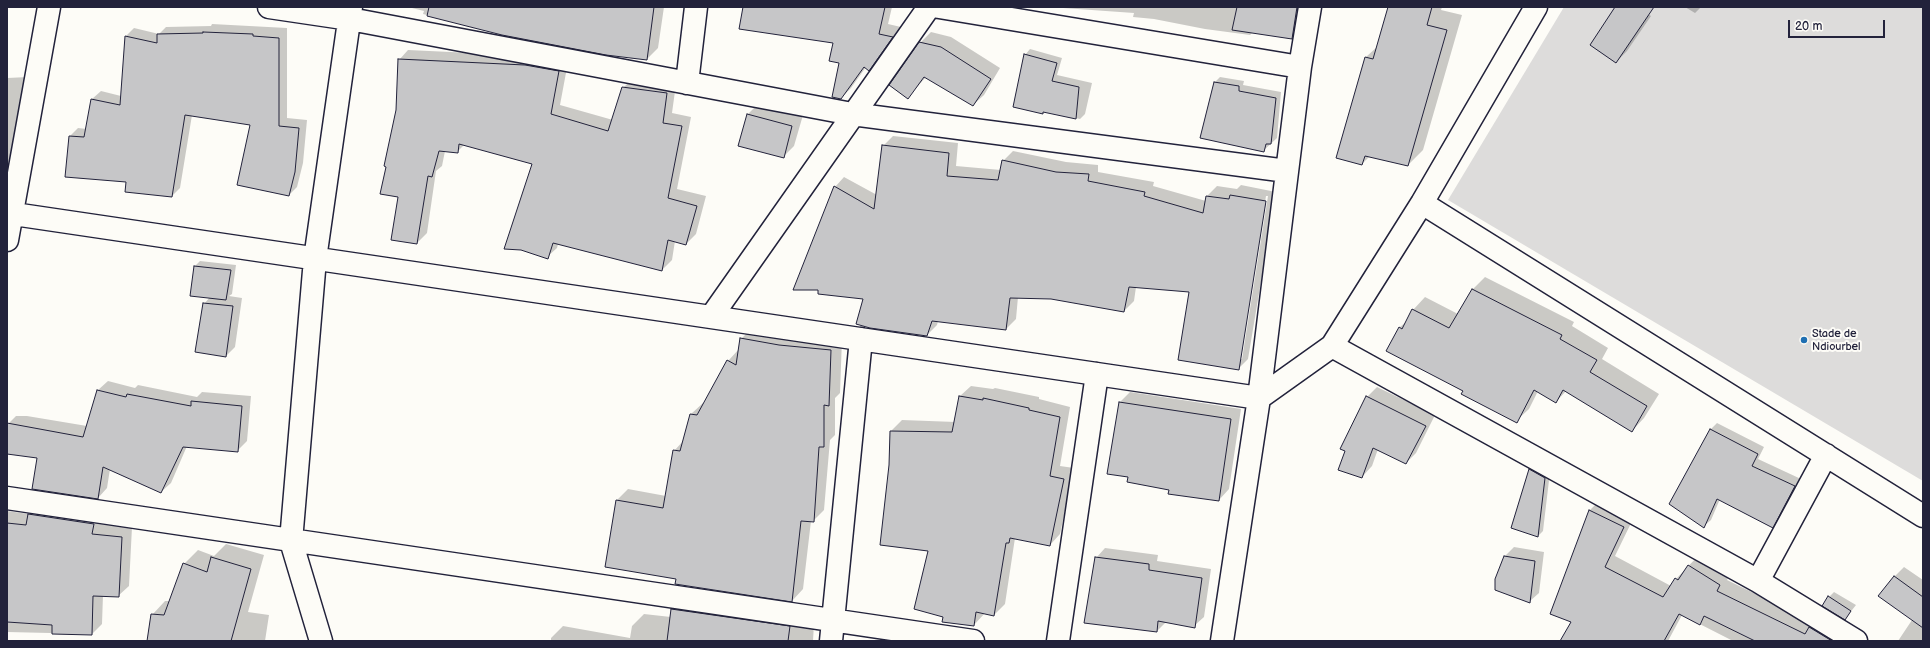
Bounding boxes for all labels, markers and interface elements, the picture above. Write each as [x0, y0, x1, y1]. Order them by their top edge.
scale bar [1790, 12, 1887, 38]
text: 20 m [1795, 19, 1822, 34]
place label: Stade de Ndiourbel [1812, 327, 1861, 353]
marker: Stade de Ndiourbel [1799, 335, 1809, 345]

